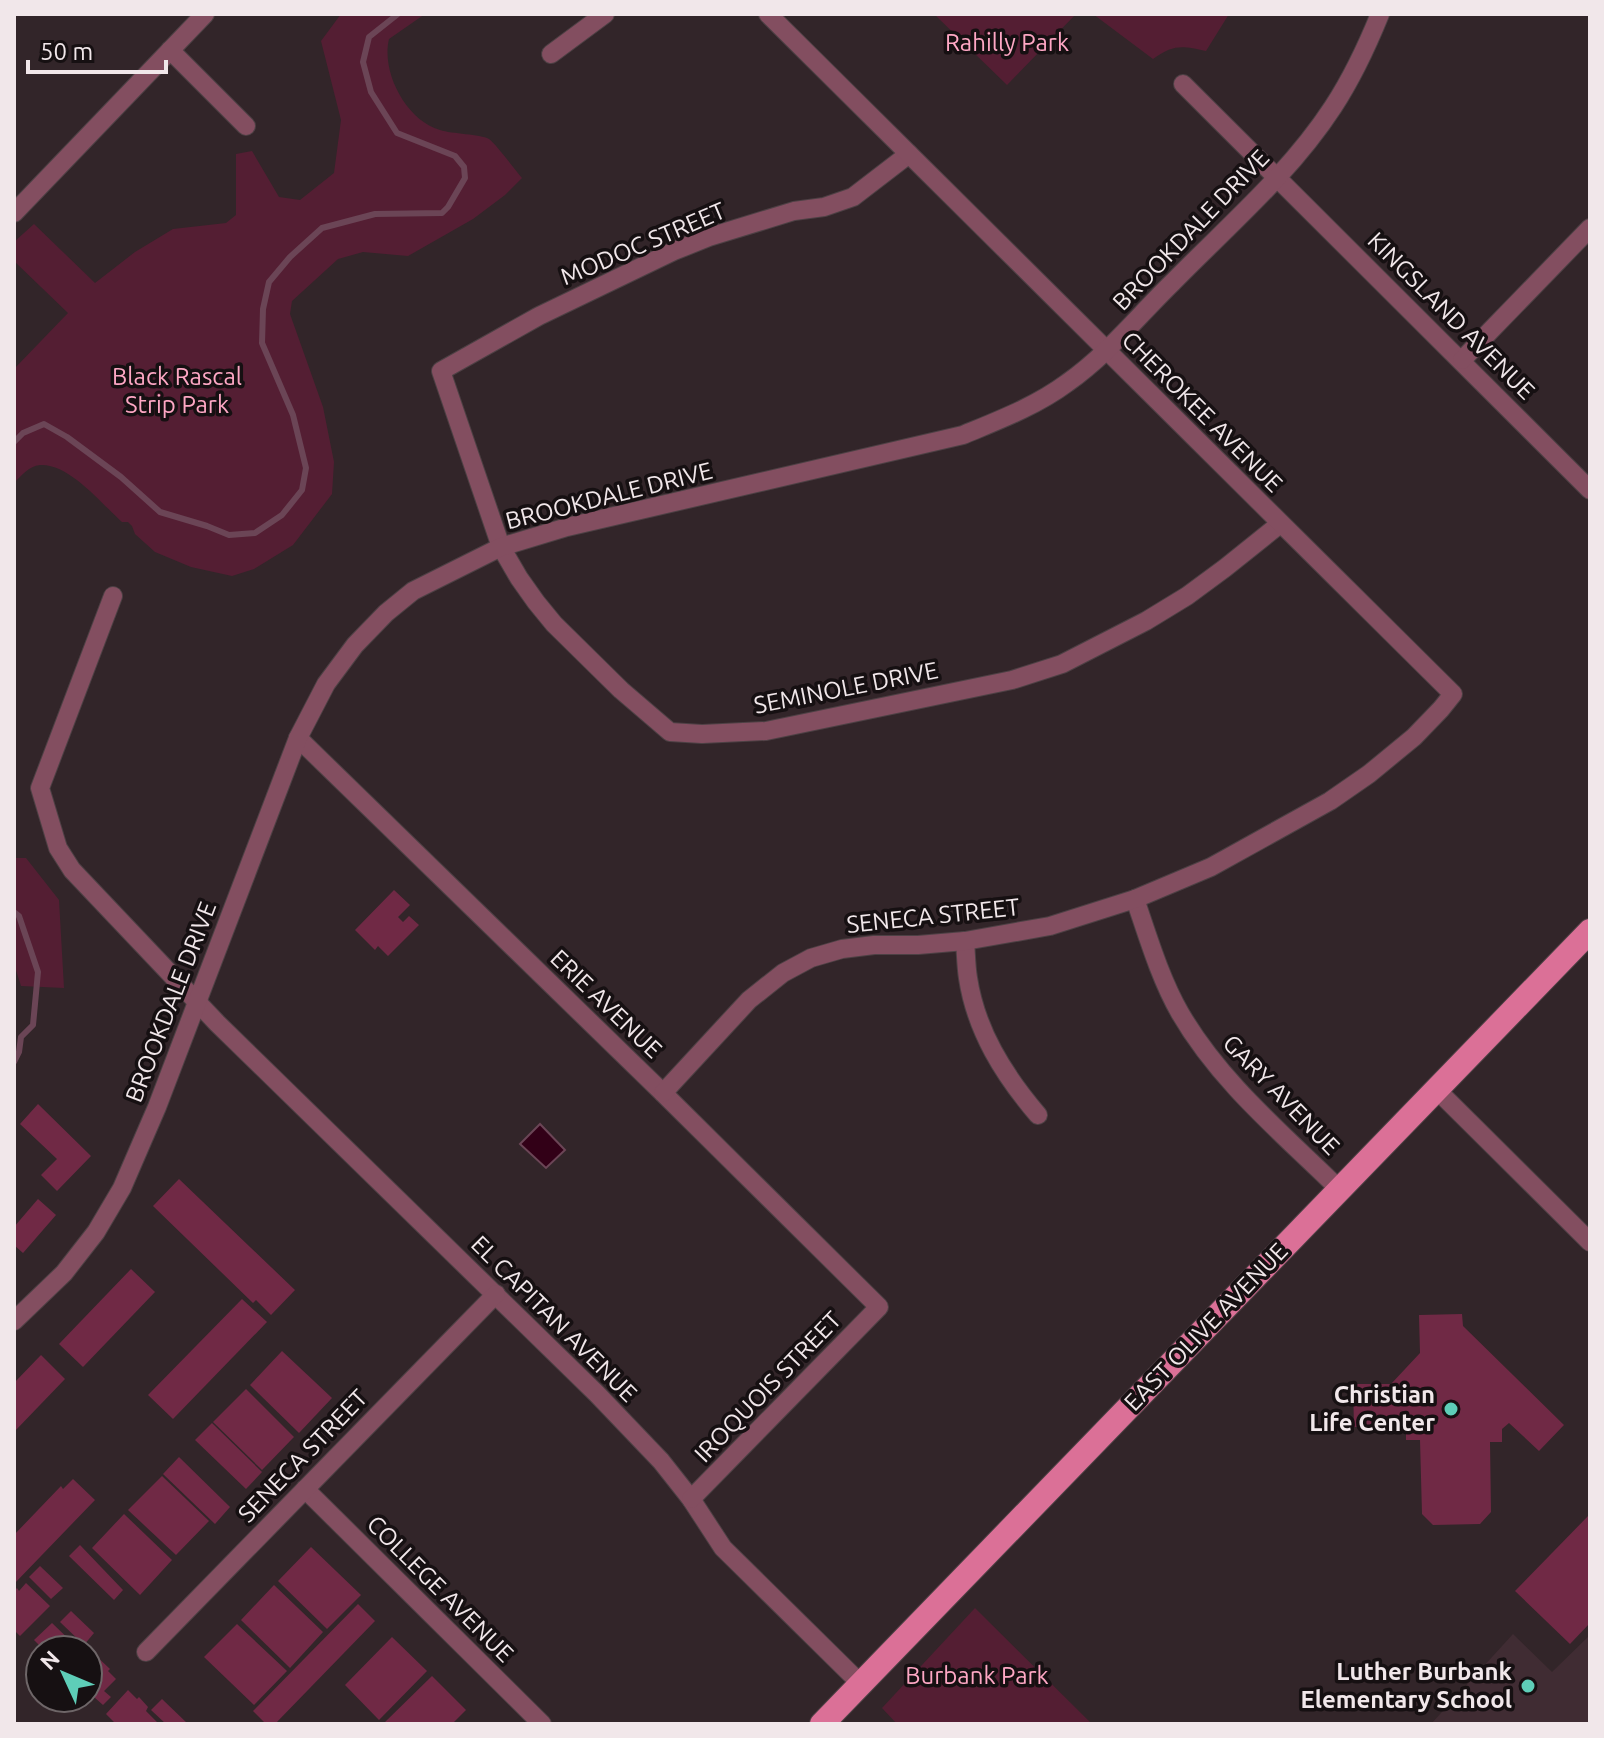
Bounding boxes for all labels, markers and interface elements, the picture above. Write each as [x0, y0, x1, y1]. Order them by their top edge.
scale bar [28, 24, 166, 74]
park label: Rahilly Park [945, 29, 1069, 56]
text: 50 m [40, 38, 93, 65]
street label: BROOKDALE DRIVE [1107, 144, 1274, 315]
street label: MODOC STREET [556, 197, 729, 290]
street label: KINGSLAND AVENUE [1362, 227, 1540, 405]
street label: CHEROKEE AVENUE [1117, 326, 1288, 497]
park label: Black Rascal Strip Park [112, 363, 242, 418]
street label: BROOKDALE DRIVE [503, 457, 715, 534]
street label: SEMINOLE DRIVE [752, 656, 940, 719]
street label: SENECA STREET [845, 893, 1021, 938]
street label: BROOKDALE DRIVE [120, 898, 221, 1106]
street label: ERIE AVENUE [545, 944, 667, 1063]
street label: GARY AVENUE [1218, 1029, 1345, 1160]
street label: EL CAPITAN AVENUE [466, 1230, 643, 1407]
street label: EAST OLIVE AVENUE [1119, 1237, 1293, 1416]
street label: IROQUOIS STREET [689, 1306, 846, 1467]
place label: Christian Life Center [1309, 1381, 1435, 1436]
street label: SENECA STREET [233, 1384, 373, 1528]
marker: Christian Life Center [1442, 1400, 1460, 1418]
street label: COLLEGE AVENUE [362, 1510, 519, 1667]
north arrow [24, 1634, 104, 1714]
text: N [35, 1645, 64, 1674]
place label: Luther Burbank Elementary School [1300, 1658, 1513, 1713]
park label: Burbank Park [905, 1662, 1049, 1689]
marker: Luther Burbank Elementary School [1519, 1677, 1537, 1695]

